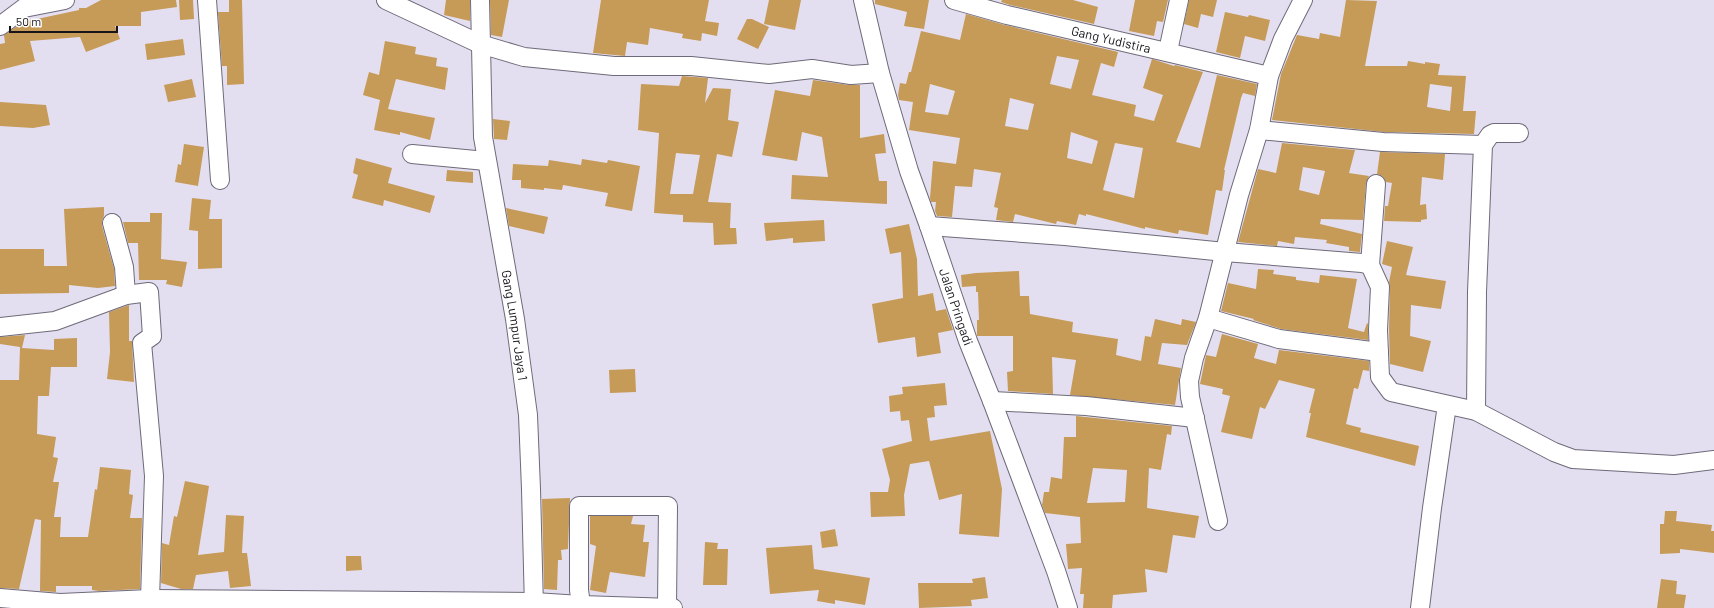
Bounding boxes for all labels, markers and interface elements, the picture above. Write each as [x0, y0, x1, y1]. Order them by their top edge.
scale bar [10, 8, 117, 34]
text: 50 m [16, 14, 41, 28]
street label: Gang Yudistira [1070, 22, 1153, 56]
street label: Jalan Pringadi [936, 266, 977, 348]
street label: Gang Lumpur Jaya 1 [499, 269, 531, 381]

